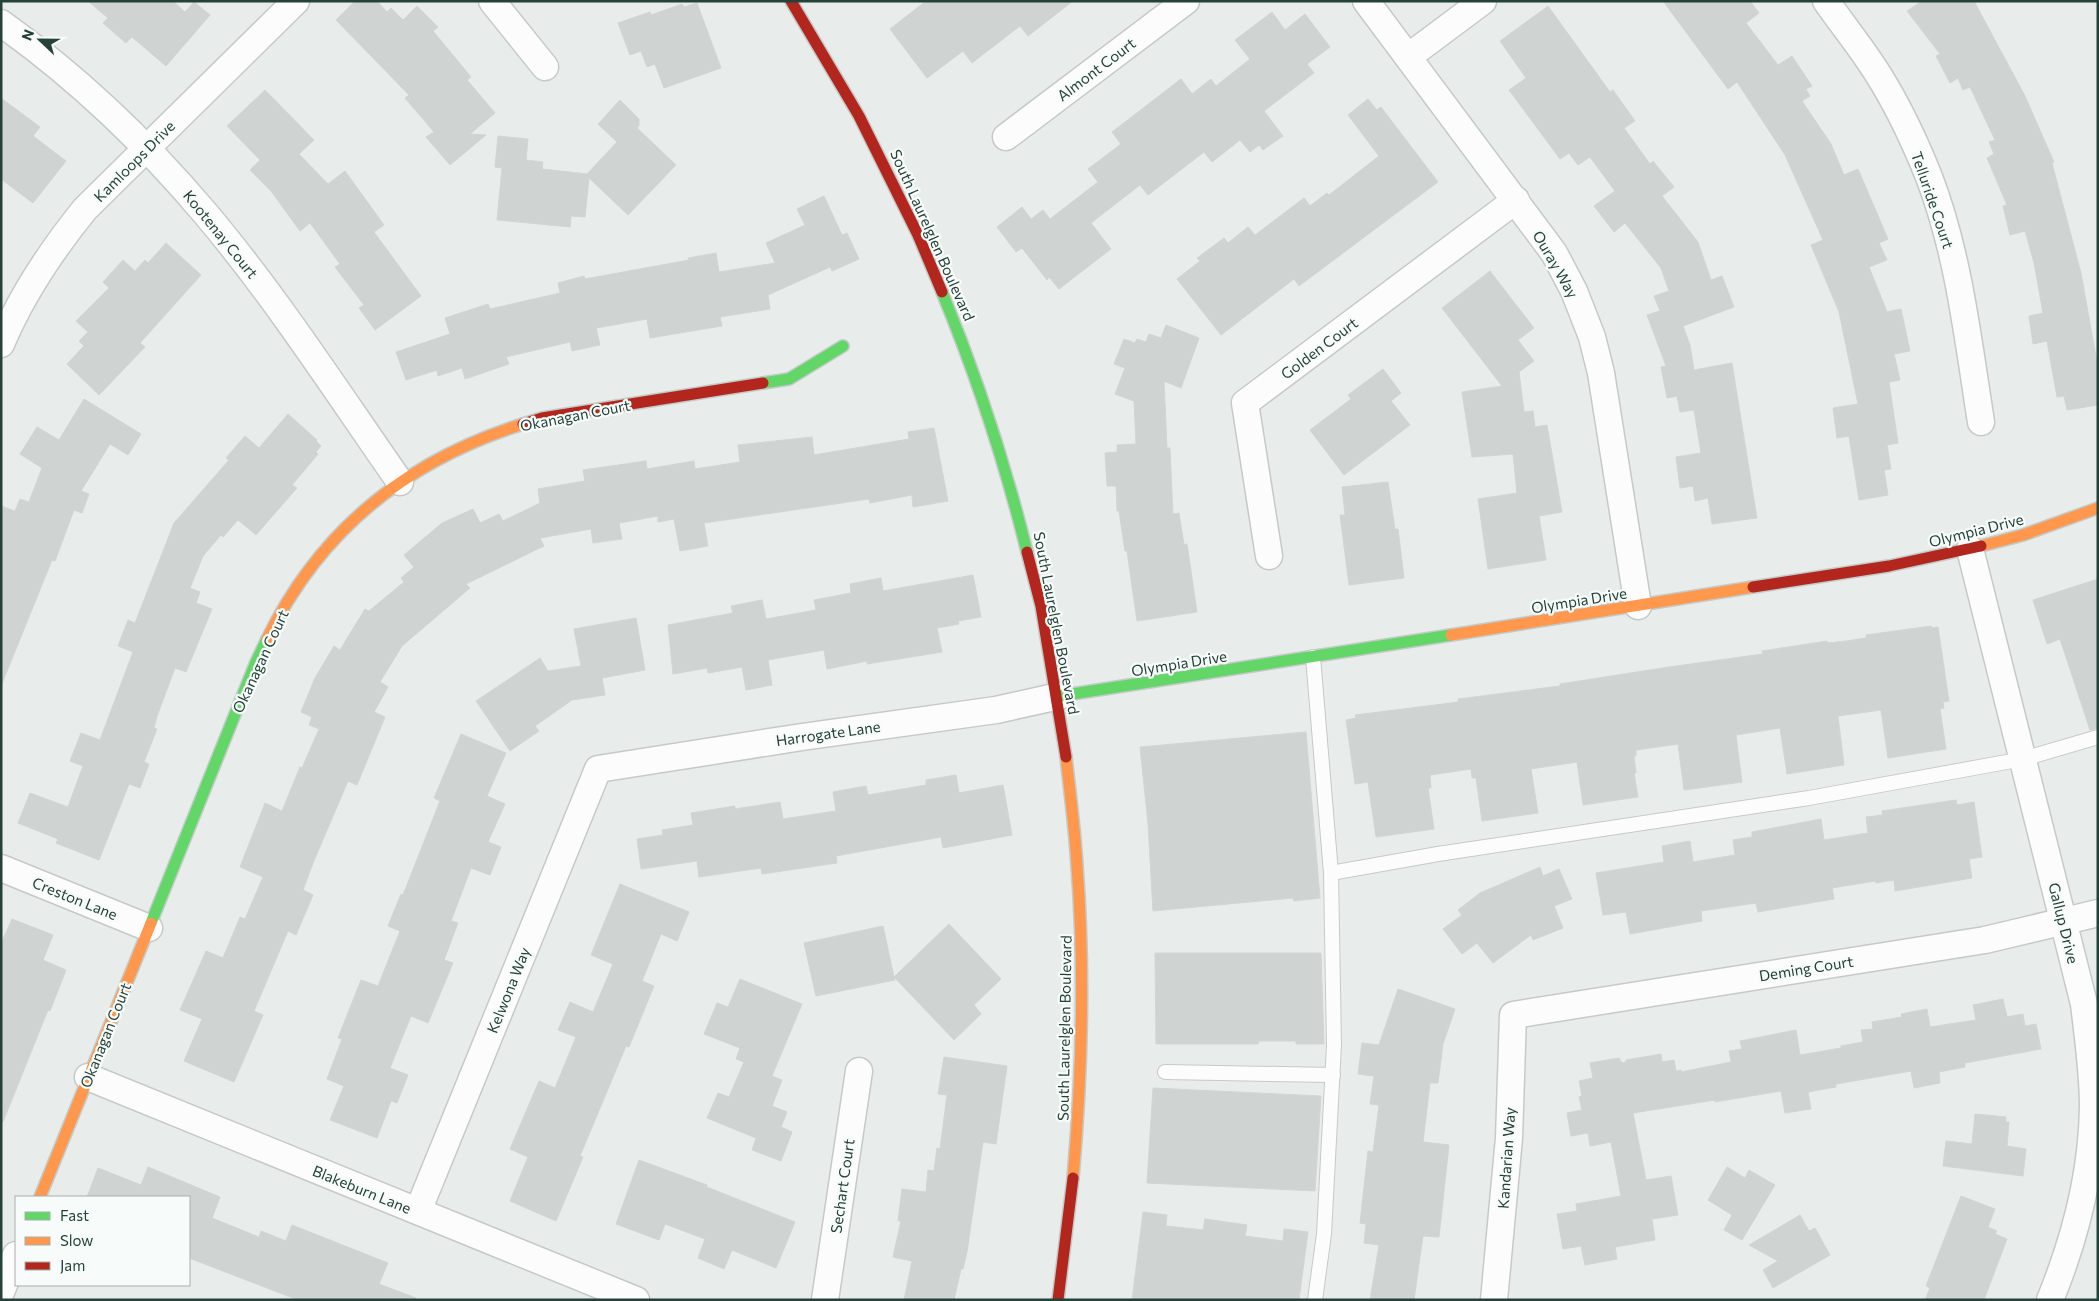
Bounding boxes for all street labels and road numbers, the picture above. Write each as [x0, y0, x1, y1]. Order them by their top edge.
street label: Almont Court [1053, 34, 1139, 104]
street label: Kamloops Drive [90, 117, 178, 205]
street label: South Laurelglen Boulevard [887, 147, 979, 323]
street label: Telluride Court [1908, 149, 1958, 251]
street label: Kootenay Court [180, 186, 262, 282]
street label: Ouray Way [1530, 227, 1583, 301]
street label: Golden Court [1277, 313, 1361, 383]
street label: Okanagan Court [518, 396, 632, 434]
street label: Olympia Drive [1927, 510, 2025, 550]
street label: South Laurelglen Boulevard [1030, 530, 1084, 716]
street label: Olympia Drive [1530, 584, 1628, 616]
street label: Okanagan Court [228, 607, 292, 715]
street label: Olympia Drive [1130, 647, 1228, 679]
street label: Harrogate Lane [775, 717, 882, 749]
street label: Creston Lane [30, 873, 120, 923]
street label: Gallup Drive [2045, 881, 2083, 965]
street label: South Laurelglen Boulevard [1053, 935, 1075, 1121]
street label: Kelwona Way [483, 944, 534, 1036]
street label: Deming Court [1758, 952, 1854, 984]
street label: Okanagan Court [76, 980, 134, 1090]
street label: Kandarian Way [1493, 1106, 1519, 1210]
street label: Sechart Court [826, 1138, 858, 1234]
street label: Blakeburn Lane [310, 1161, 414, 1217]

